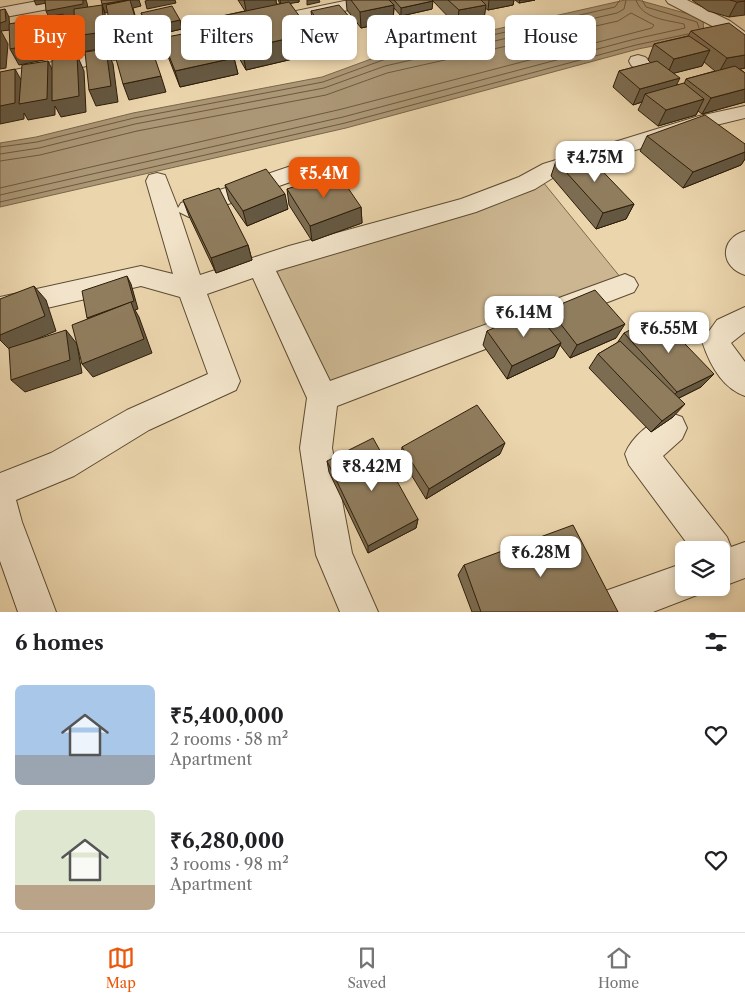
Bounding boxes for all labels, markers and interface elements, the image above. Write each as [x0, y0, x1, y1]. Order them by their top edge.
chip: Buy [15, 15, 85, 60]
chip: Rent [95, 15, 171, 60]
chip: Filters [181, 15, 272, 60]
chip: New [282, 15, 357, 60]
chip: Apartment [367, 15, 495, 60]
chip: House [505, 15, 596, 60]
pin: ₹4.75M [554, 140, 636, 183]
text: ₹4.75M [567, 147, 623, 167]
pin: ₹5.4M [289, 156, 359, 199]
text: ₹5.4M [300, 163, 348, 183]
pin: ₹6.14M [483, 296, 565, 338]
text: ₹6.14M [496, 302, 552, 322]
pin: ₹6.55M [628, 312, 710, 354]
text: ₹6.55M [640, 318, 698, 338]
pin: ₹8.42M [331, 450, 413, 492]
text: ₹8.42M [342, 456, 402, 476]
pin: ₹6.28M [500, 536, 582, 578]
map controls [675, 541, 730, 596]
button: layers [675, 541, 730, 596]
text: ₹6.28M [511, 542, 571, 562]
icon: filters [702, 628, 730, 656]
text: 6 homes [15, 630, 104, 655]
text: ₹5,400,000 [170, 703, 284, 728]
icon: home [55, 705, 115, 765]
icon: heart [702, 721, 730, 749]
text: 2 rooms · 58 m² [170, 729, 288, 749]
text: Apartment [170, 749, 252, 769]
text: ₹6,280,000 [170, 828, 284, 853]
icon: home [55, 830, 115, 890]
icon: heart [702, 846, 730, 874]
text: 3 rooms · 98 m² [170, 854, 289, 874]
text: Apartment [170, 874, 252, 894]
tab: Map [106, 944, 136, 992]
tab: Saved [348, 944, 386, 992]
tab: Home [598, 944, 639, 992]

